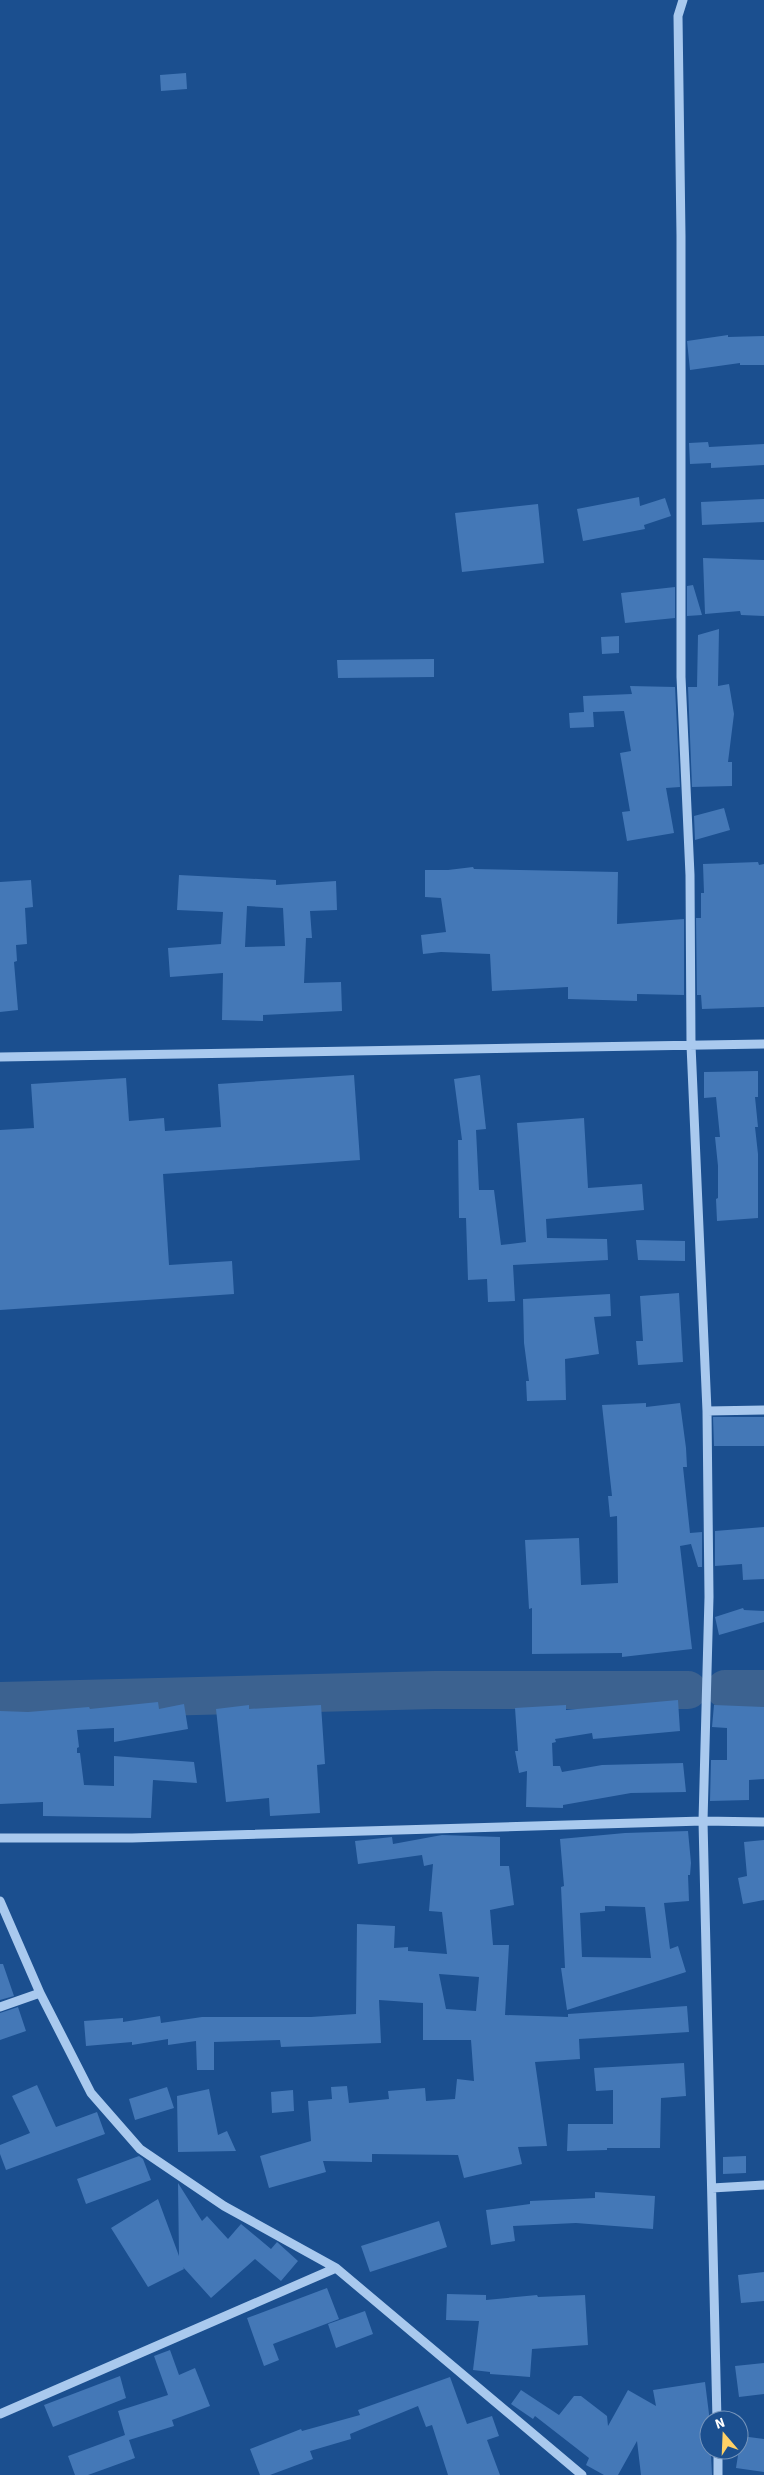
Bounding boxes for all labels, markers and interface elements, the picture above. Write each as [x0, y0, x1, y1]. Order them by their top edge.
north arrow [699, 2410, 749, 2460]
text: N [712, 2413, 728, 2435]

